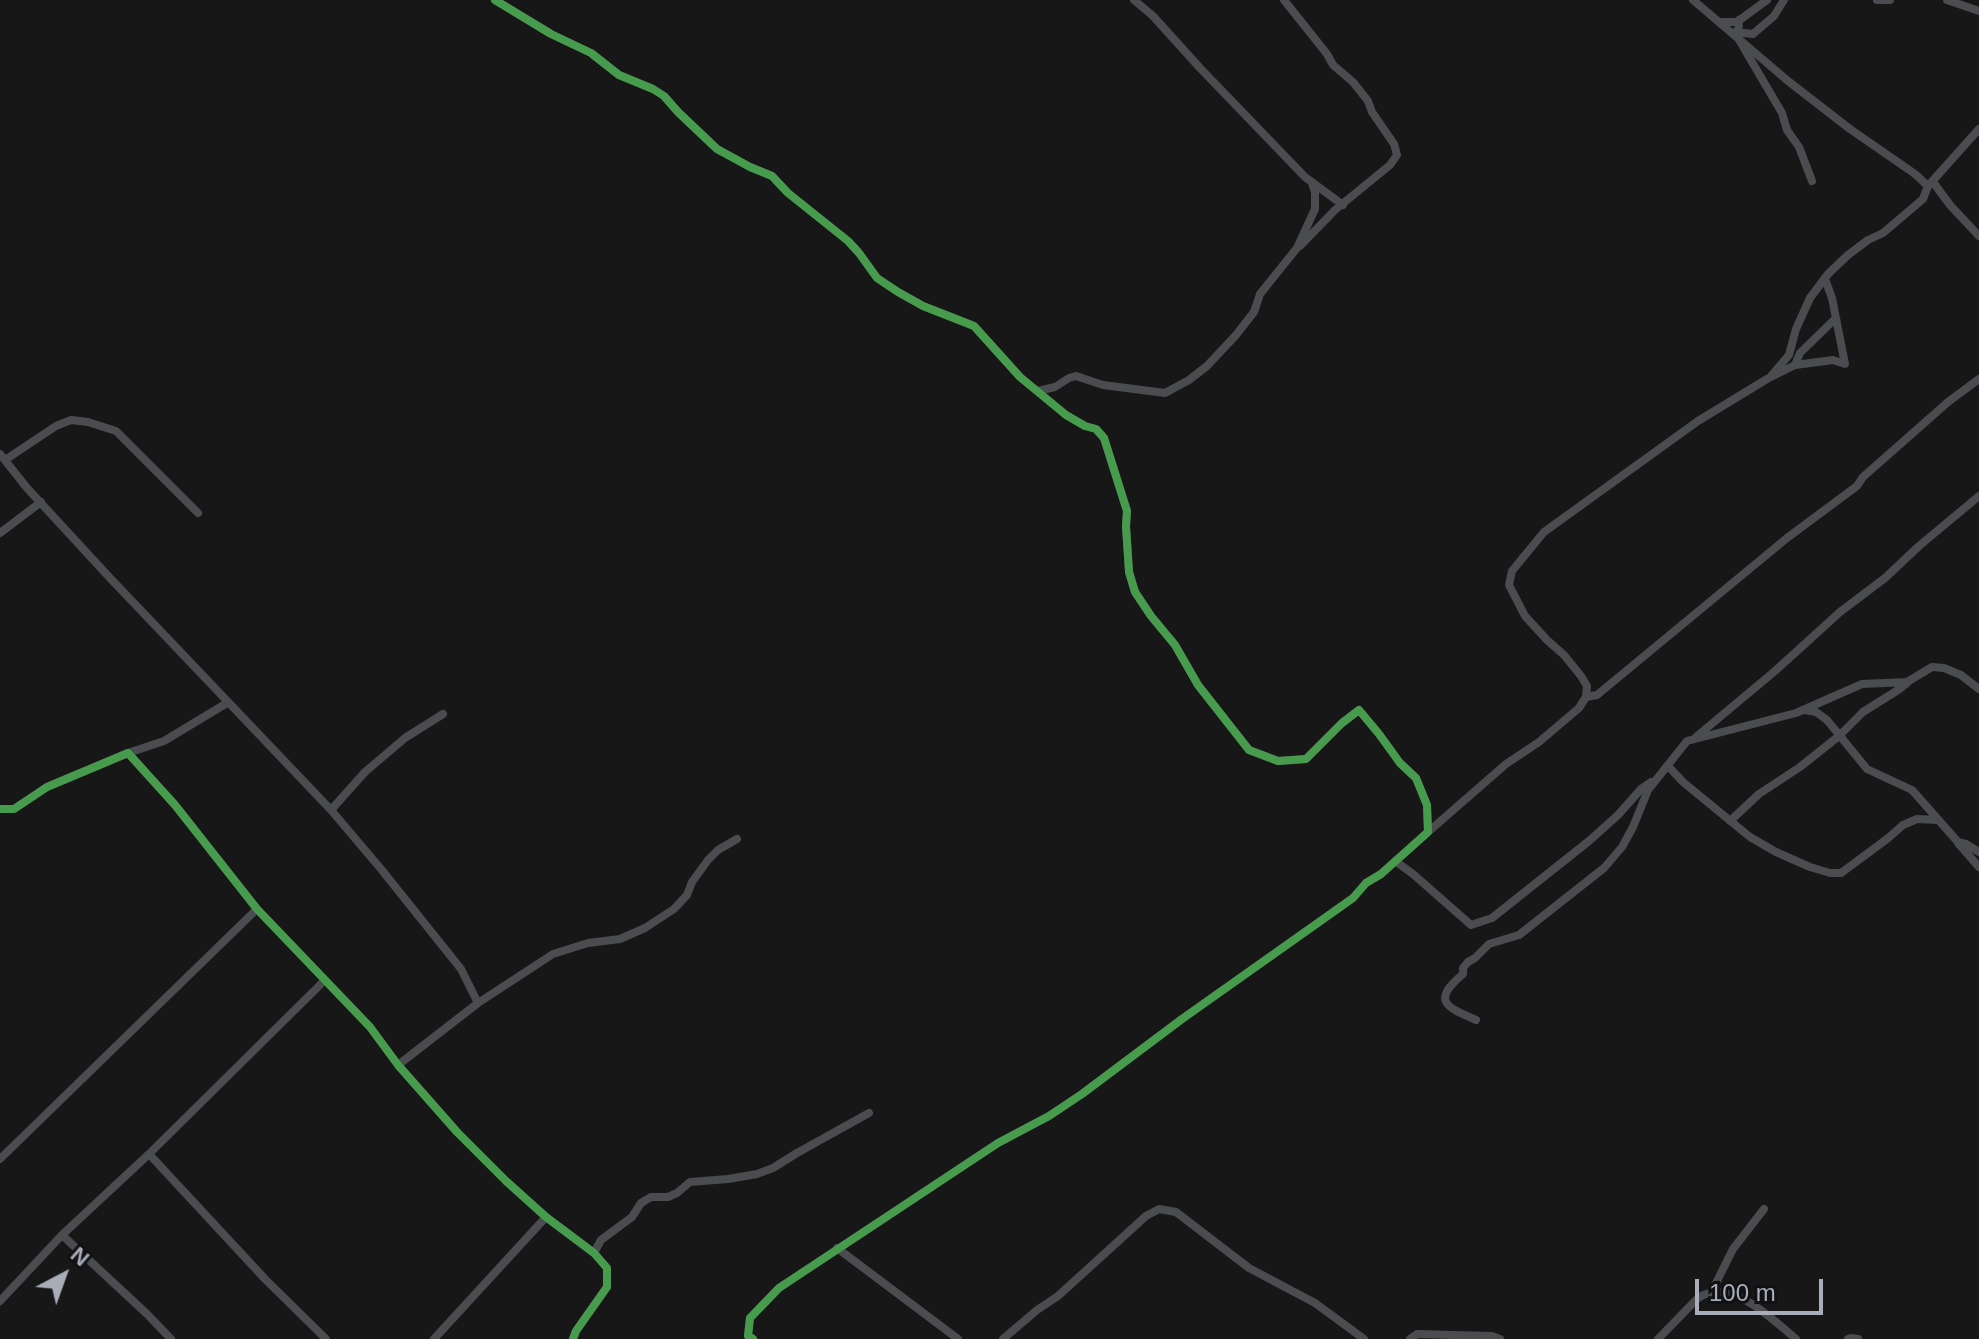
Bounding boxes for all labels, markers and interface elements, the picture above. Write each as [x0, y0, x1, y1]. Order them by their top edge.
north arrow [24, 1235, 104, 1315]
text: N [66, 1242, 94, 1271]
scale bar [1699, 1263, 1827, 1313]
text: 100 m [1709, 1279, 1776, 1306]

